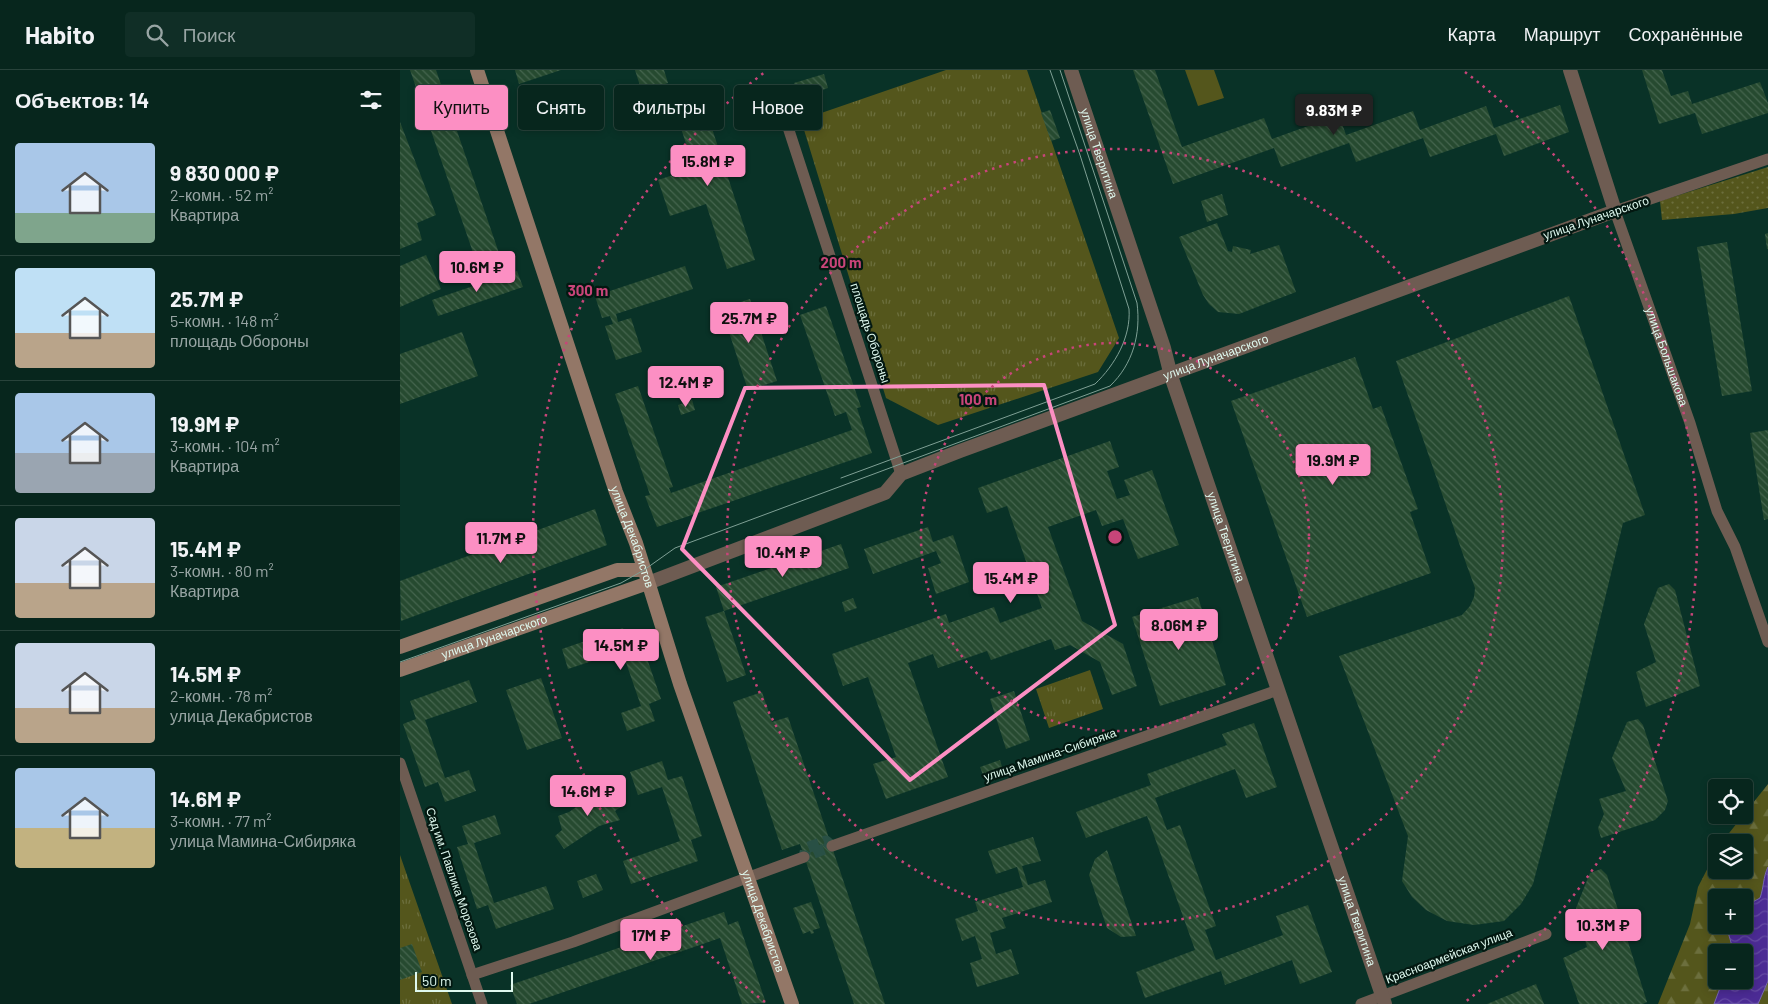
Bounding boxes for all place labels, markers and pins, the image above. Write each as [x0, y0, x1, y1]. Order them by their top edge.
pin: 9.83M ₽ [1288, 93, 1380, 136]
pin: 15.8M ₽ [662, 144, 754, 187]
pin: 10.6M ₽ [431, 250, 523, 293]
pin: 25.7M ₽ [703, 302, 795, 344]
pin: 12.4M ₽ [640, 366, 732, 408]
pin: 19.9M ₽ [1287, 444, 1379, 486]
pin: 11.7M ₽ [455, 522, 547, 564]
centre of rings [1106, 528, 1124, 546]
pin: 10.4M ₽ [737, 536, 829, 578]
pin: 15.4M ₽ [965, 562, 1057, 604]
pin: 8.06M ₽ [1133, 608, 1225, 651]
pin: 14.5M ₽ [575, 628, 667, 671]
pin: 14.6M ₽ [542, 774, 634, 817]
pin: 10.3M ₽ [1557, 908, 1649, 951]
pin: 17M ₽ [616, 918, 686, 961]

